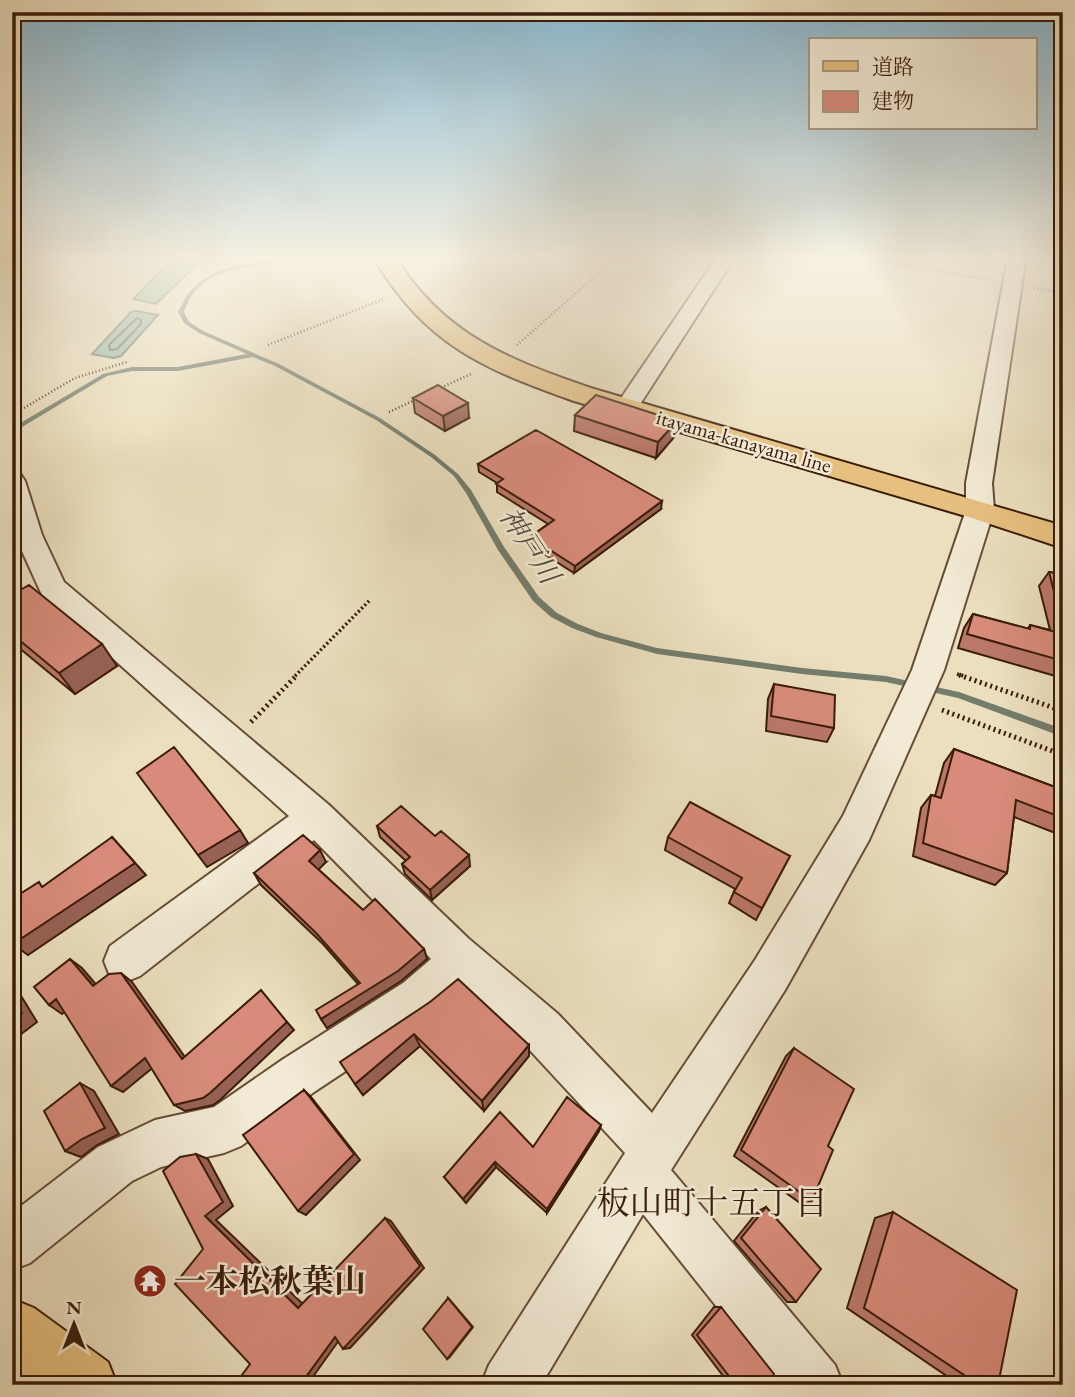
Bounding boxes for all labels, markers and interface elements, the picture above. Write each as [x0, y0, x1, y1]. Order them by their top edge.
legend [809, 38, 1036, 130]
text: 道路 [872, 53, 914, 80]
text: 建物 [872, 87, 914, 114]
street label: itayama-kanayama line [653, 403, 835, 479]
water label: 神戸川 [492, 500, 570, 593]
district label: 板山町十五丁目 [597, 1181, 828, 1224]
place label: 一本松秋葉山 [174, 1260, 366, 1302]
temple icon: 一本松秋葉山 [131, 1262, 169, 1300]
north arrow [38, 1288, 108, 1358]
text: N [66, 1295, 82, 1320]

